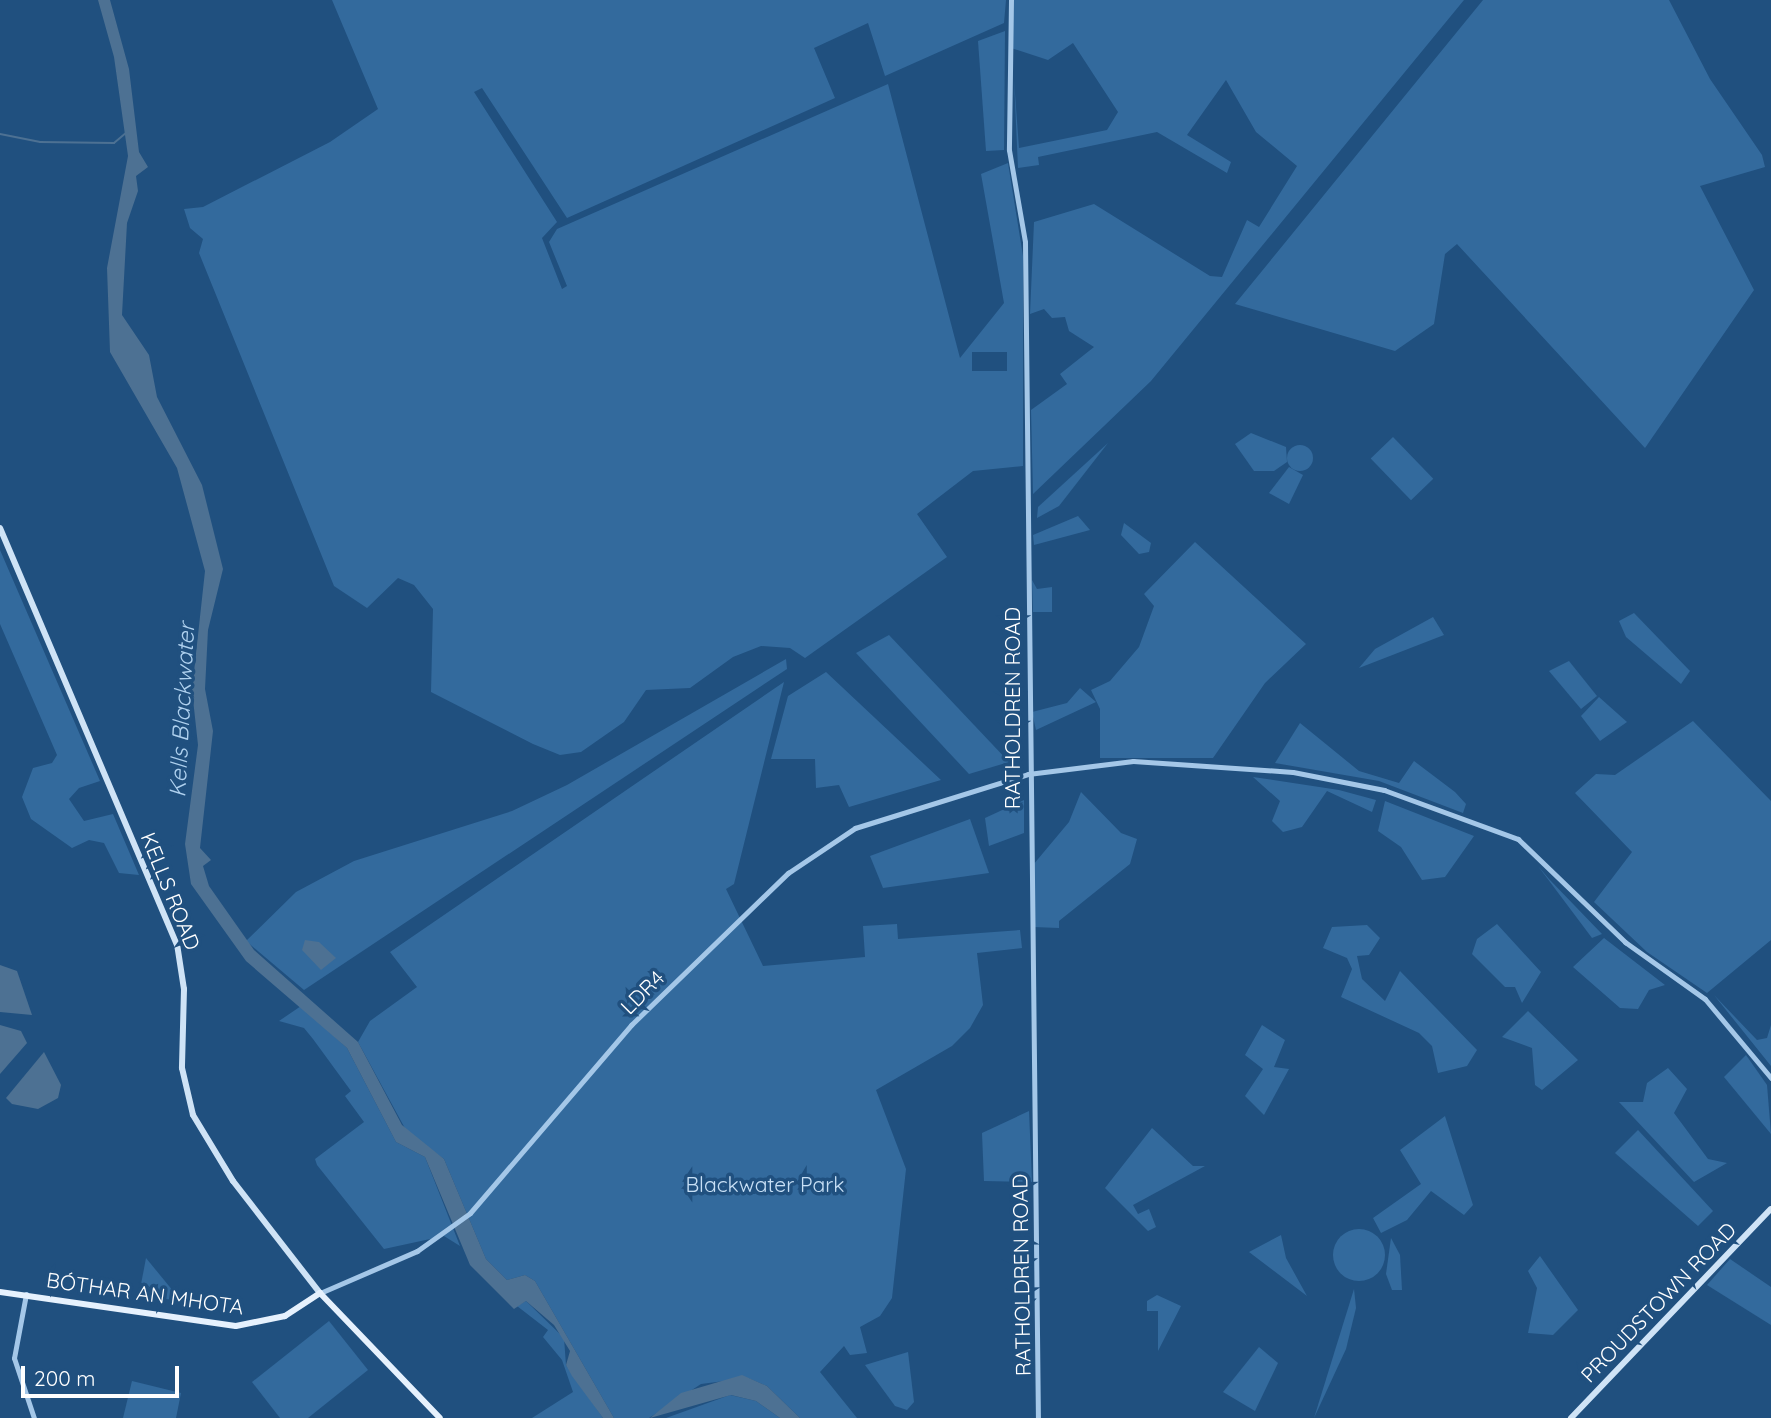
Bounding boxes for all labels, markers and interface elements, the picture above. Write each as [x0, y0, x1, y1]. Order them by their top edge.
street label: RATHOLDREN ROAD [999, 607, 1025, 809]
water label: Kells Blackwater [164, 622, 200, 798]
street label: KELLS ROAD [136, 829, 206, 953]
street label: LDR4 [615, 965, 669, 1019]
park label: Blackwater Park [685, 1171, 845, 1197]
street label: RATHOLDREN ROAD [1007, 1174, 1035, 1376]
street label: PROUDSTOWN ROAD [1575, 1217, 1741, 1387]
street label: BÓTHAR AN MHOTA [45, 1267, 245, 1319]
scale bar [24, 1352, 182, 1396]
text: 200 m [34, 1365, 96, 1391]

